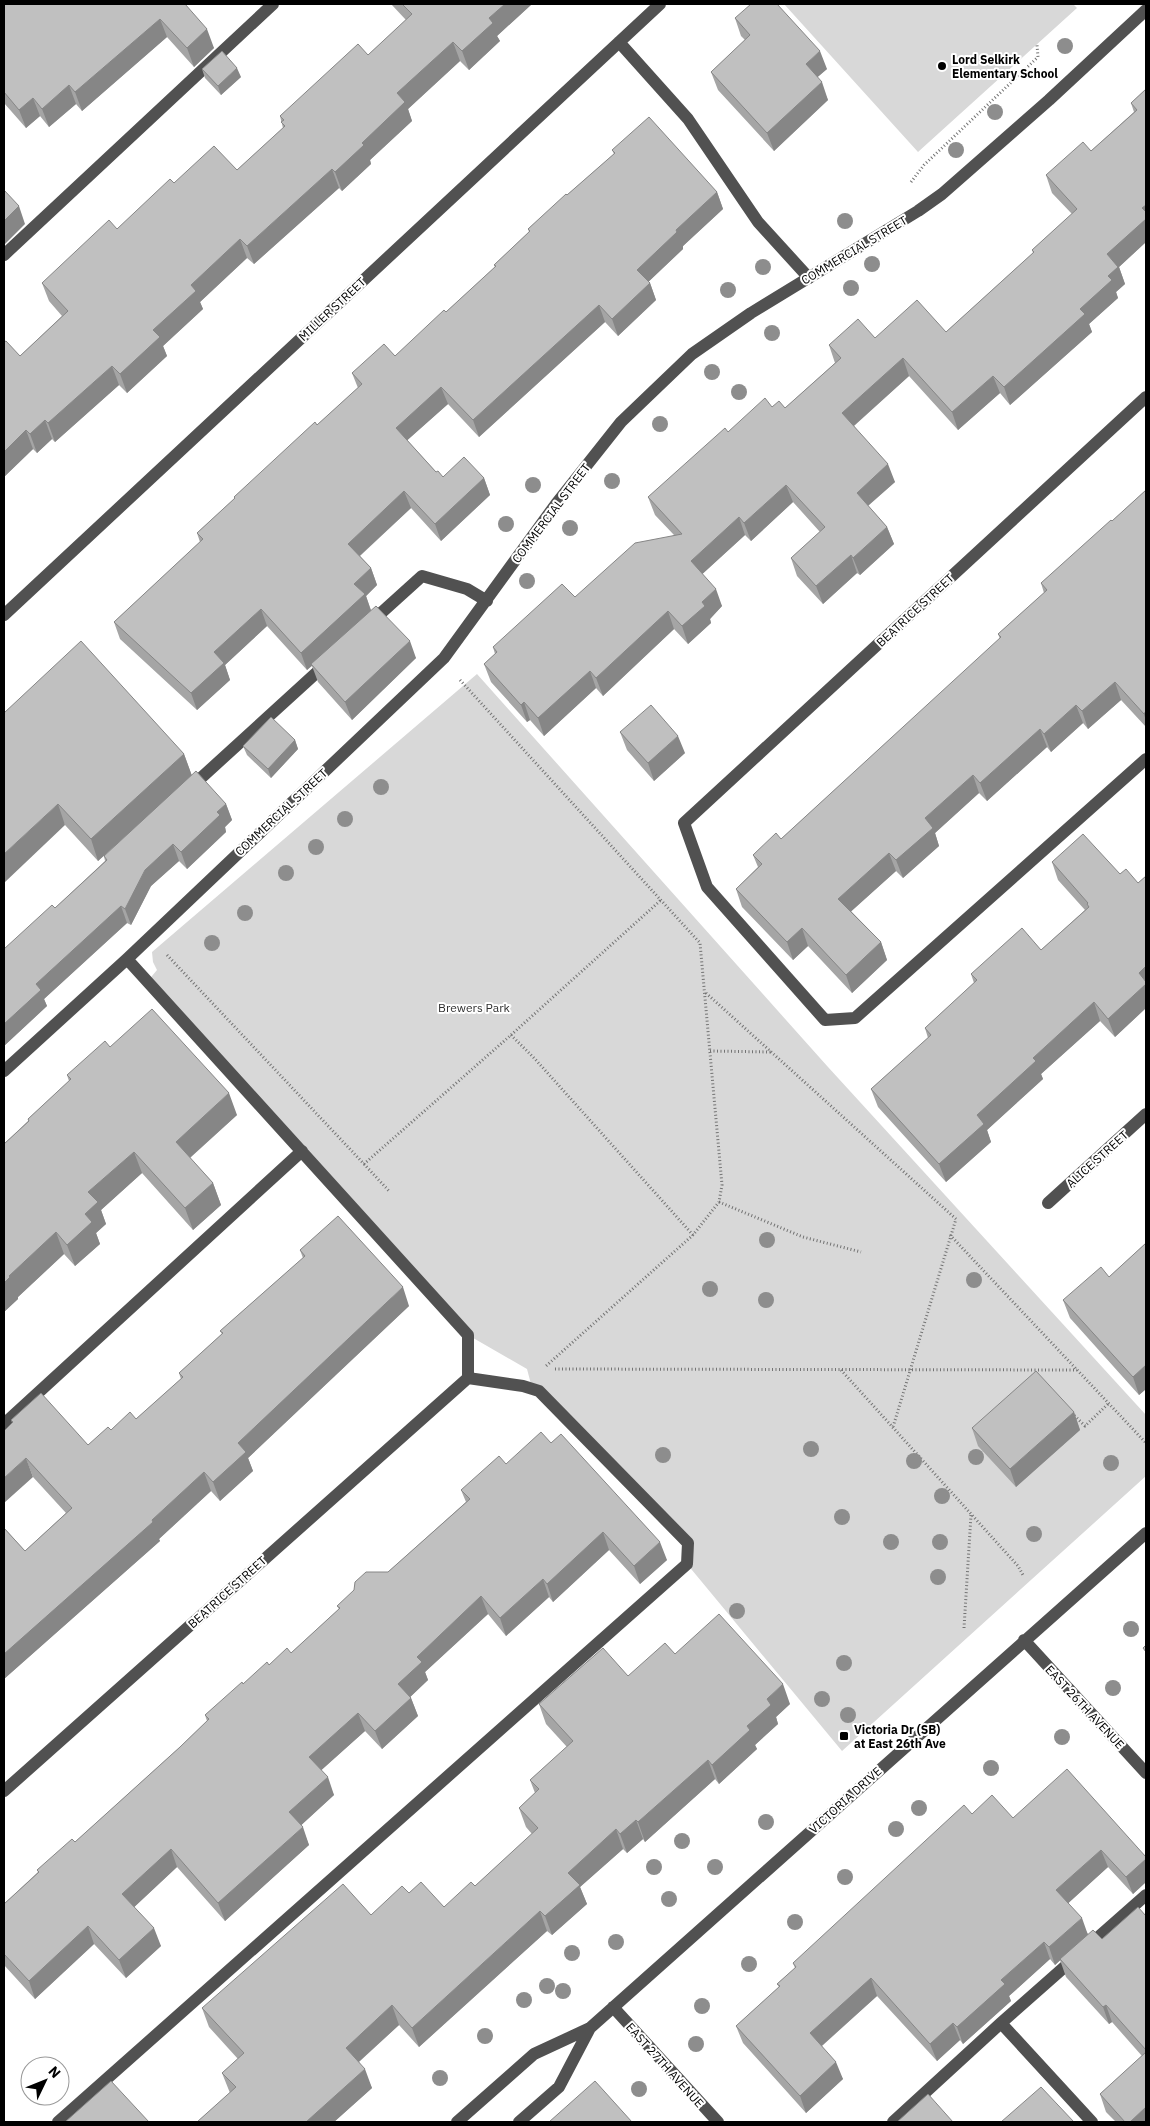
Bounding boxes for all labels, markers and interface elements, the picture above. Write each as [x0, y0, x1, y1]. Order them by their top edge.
place label: Lord Selkirk Elementary School [952, 52, 1058, 81]
marker: Lord Selkirk Elementary School [936, 60, 948, 72]
street label: COMMERCIAL STREET [798, 212, 910, 288]
street label: MILLER STREET [295, 274, 369, 344]
street label: COMMERCIAL STREET [509, 460, 593, 566]
street label: BEATRICE STREET [873, 570, 957, 650]
street label: COMMERCIAL STREET [232, 765, 330, 859]
park label: Brewers Park [438, 1000, 511, 1015]
street label: ALICE STREET [1063, 1127, 1131, 1191]
street label: BEATRICE STREET [185, 1553, 269, 1631]
street label: EAST 26TH AVENUE [1042, 1662, 1128, 1752]
place label: Victoria Dr (SB) at East 26th Ave [854, 1722, 946, 1751]
marker: Victoria Dr (SB) at East 26th Ave [838, 1730, 850, 1742]
street label: VICTORIA DRIVE [806, 1763, 884, 1837]
street label: EAST 27TH AVENUE [623, 2020, 707, 2110]
north arrow [20, 2056, 70, 2106]
text: N [44, 2062, 65, 2082]

